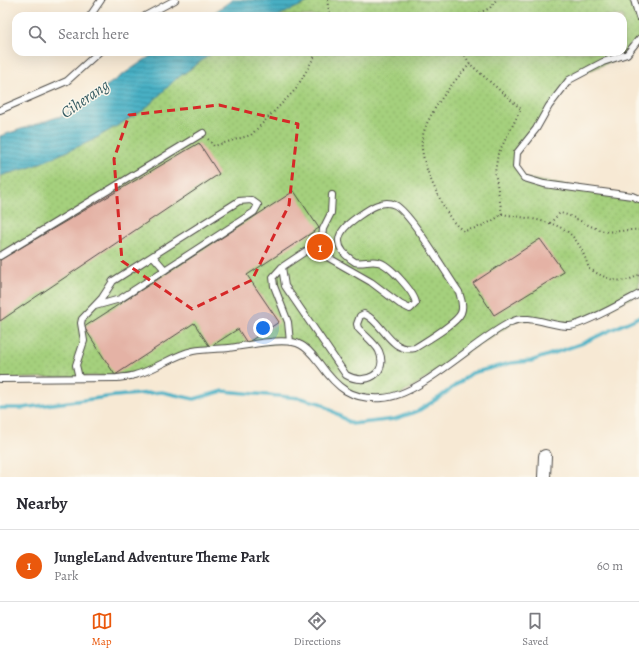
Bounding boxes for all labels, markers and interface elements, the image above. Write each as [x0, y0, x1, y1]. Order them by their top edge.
search box [12, 12, 627, 56]
icon: search [26, 23, 48, 45]
text: Search here [58, 24, 129, 44]
water label: Ciherang [56, 74, 114, 124]
pin: 1 [307, 232, 333, 262]
your location [253, 318, 273, 338]
text: Nearby [16, 492, 67, 515]
text: JungleLand Adventure Theme Park [54, 547, 270, 567]
text: 1 [27, 557, 31, 574]
text: 60 m [597, 557, 623, 574]
text: Park [54, 567, 78, 584]
tab: Map [91, 610, 113, 649]
tab: Directions [294, 610, 341, 649]
tab: Saved [522, 610, 548, 649]

